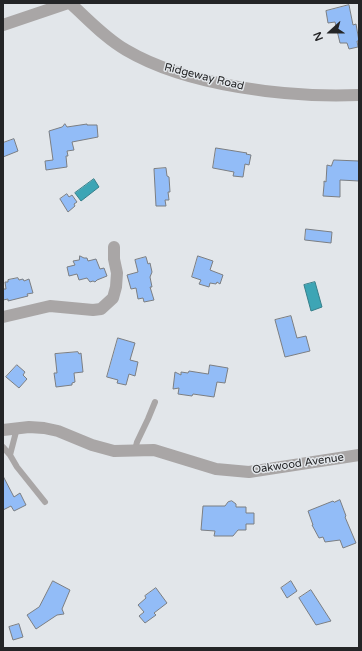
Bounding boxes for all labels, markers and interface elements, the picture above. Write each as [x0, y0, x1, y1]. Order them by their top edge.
north arrow [310, 12, 350, 52]
text: N [311, 30, 326, 43]
street label: Ridgeway Road [163, 61, 245, 93]
street label: Oakwood Avenue [251, 451, 345, 477]

